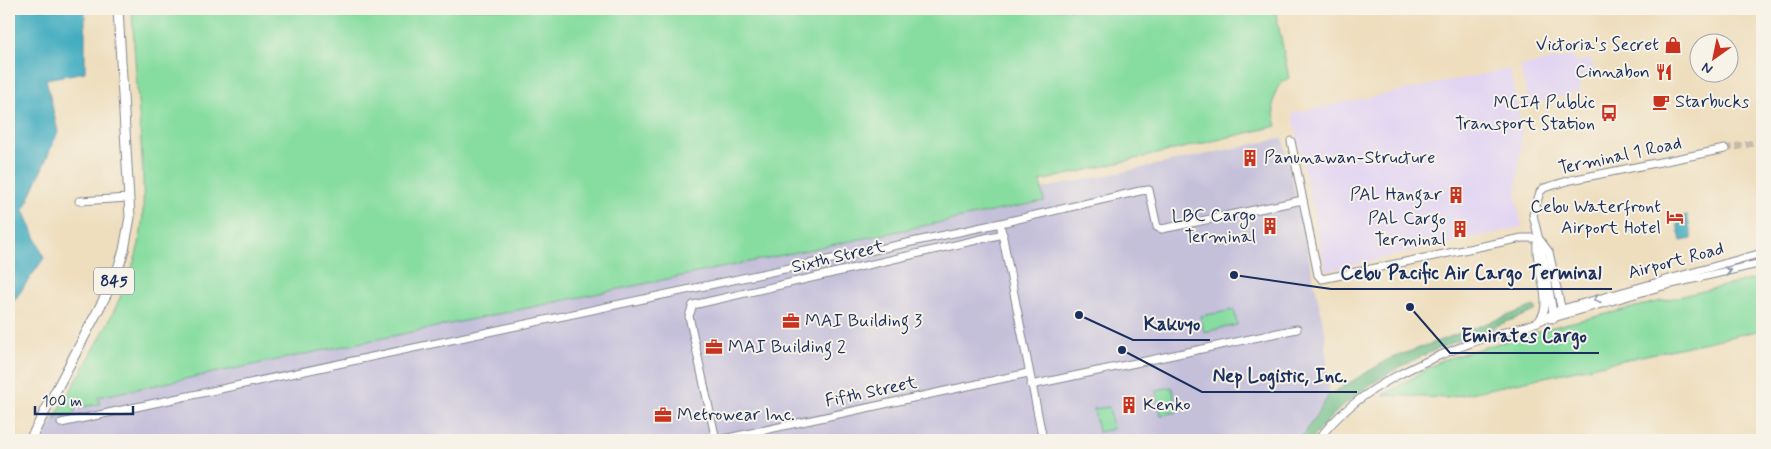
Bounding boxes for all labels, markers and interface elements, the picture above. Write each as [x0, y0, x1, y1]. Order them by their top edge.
north arrow [1688, 32, 1738, 82]
place label: Victoria's Secret [1536, 33, 1659, 57]
shop icon: Victoria's Secret [1663, 35, 1683, 55]
text: N [1699, 58, 1716, 78]
place label: Cinnabon [1575, 60, 1650, 84]
restaurant icon: Cinnabon [1654, 62, 1674, 82]
place label: Starbucks [1675, 90, 1749, 114]
place label: MCIA Public Transport Station [1455, 91, 1595, 136]
cafe icon: Starbucks [1651, 92, 1671, 112]
bus stop icon: MCIA Public Transport Station [1599, 103, 1619, 123]
street label: Terminal 1 Road [1556, 131, 1684, 181]
place label: Panunawan-Structure [1264, 146, 1435, 170]
building icon: Panunawan-Structure [1240, 148, 1260, 168]
place label: PAL Hangar [1350, 183, 1443, 209]
building icon: PAL Hangar [1446, 185, 1466, 205]
place label: Cebu Waterfront Airport Hotel [1530, 195, 1661, 240]
place label: LBC Cargo Terminal [1172, 204, 1256, 249]
place label: PAL Cargo Terminal [1368, 207, 1446, 252]
hotel icon: Cebu Waterfront Airport Hotel [1665, 207, 1685, 227]
building icon: LBC Cargo Terminal [1260, 216, 1280, 236]
building icon: PAL Cargo Terminal [1450, 219, 1470, 239]
street label: Sixth Street [789, 235, 887, 279]
street label: Airport Road [1625, 237, 1727, 285]
callout: Cebu Pacific Air Cargo Terminal [1331, 255, 1612, 289]
text: Cebu Pacific Air Cargo Terminal [1340, 261, 1602, 287]
one-way arrow [1723, 266, 1732, 277]
road number: 845 [94, 268, 134, 294]
one-way arrow [1594, 293, 1602, 303]
callout: Kakuyo [1133, 306, 1210, 340]
place label: MAI Building 3 [805, 309, 922, 335]
office icon: MAI Building 3 [781, 311, 801, 331]
text: Kakuyo [1144, 312, 1200, 337]
callout: Emirates Cargo [1450, 319, 1599, 353]
text: Emirates Cargo [1461, 324, 1587, 350]
place label: MAI Building 2 [728, 335, 846, 361]
office icon: MAI Building 2 [704, 337, 724, 357]
callout: Nep Logistic, Inc. [1202, 358, 1357, 392]
text: Nep Logistic, Inc. [1213, 364, 1347, 390]
street label: Fifth Street [823, 371, 919, 413]
scale bar [35, 384, 132, 416]
text: 100 m [42, 392, 82, 412]
place label: Kenko [1143, 393, 1190, 417]
building icon: Kenko [1119, 395, 1139, 415]
place label: Metrowear Inc. [677, 403, 795, 427]
office icon: Metrowear Inc. [653, 405, 673, 425]

